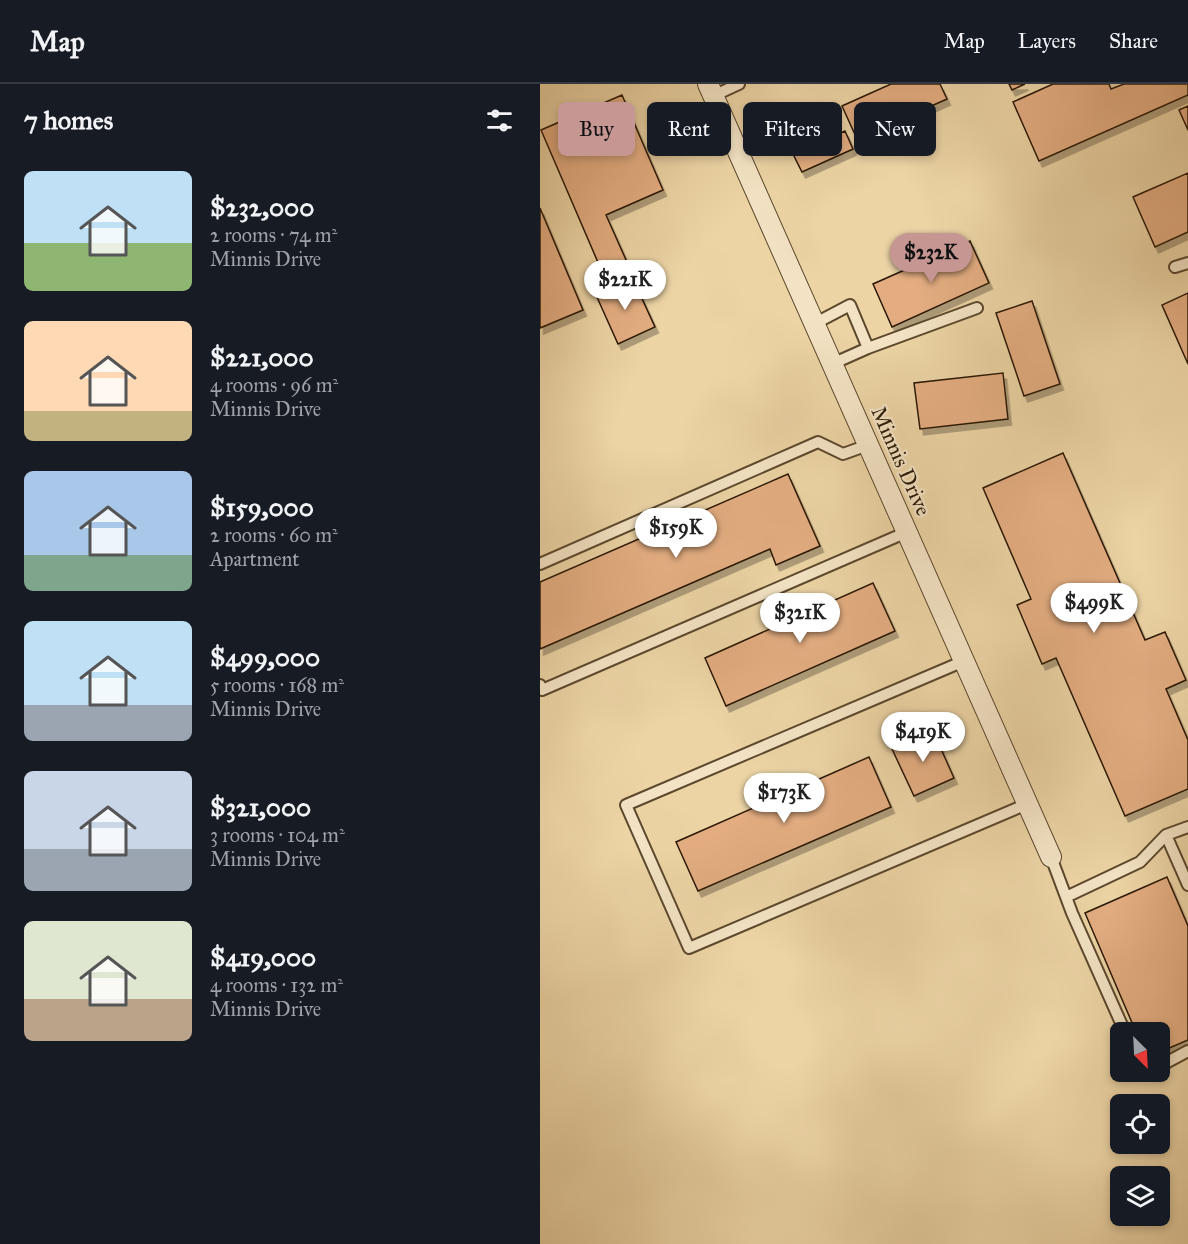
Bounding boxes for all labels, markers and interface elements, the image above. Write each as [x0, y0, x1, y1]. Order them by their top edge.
text: Map [30, 24, 85, 59]
text: Map [944, 28, 985, 54]
text: Layers [1018, 28, 1076, 54]
text: Share [1109, 28, 1158, 54]
chip: Buy [558, 102, 635, 156]
chip: Rent [647, 102, 731, 156]
chip: Filters [743, 102, 842, 156]
chip: New [854, 102, 936, 156]
text: 7 homes [24, 104, 113, 136]
icon: filters [483, 104, 516, 137]
text: $232,000 [210, 191, 314, 223]
icon: home [72, 195, 144, 267]
text: 2 rooms · 74 m² [210, 223, 337, 247]
pin: $232K [889, 233, 973, 284]
text: $232K [904, 240, 958, 264]
text: Minnis Drive [210, 247, 321, 271]
pin: $221K [583, 260, 667, 311]
text: $221K [598, 267, 652, 291]
text: $221,000 [210, 341, 314, 373]
icon: home [72, 345, 144, 417]
text: 4 rooms · 96 m² [210, 373, 338, 397]
text: Minnis Drive [210, 397, 321, 421]
street label: Minnis Drive [865, 402, 937, 520]
text: $159,000 [210, 491, 314, 523]
icon: home [72, 495, 144, 567]
pin: $159K [634, 508, 718, 559]
text: $159K [649, 515, 703, 539]
text: 2 rooms · 60 m² [210, 523, 338, 547]
text: Apartment [210, 547, 299, 571]
pin: $499K [1052, 583, 1136, 634]
text: $499K [1065, 590, 1123, 614]
pin: $321K [758, 593, 842, 644]
text: $321K [774, 600, 826, 624]
text: $499,000 [210, 641, 320, 673]
icon: home [72, 645, 144, 717]
text: 5 rooms · 168 m² [210, 673, 344, 697]
text: Minnis Drive [210, 697, 321, 721]
pin: $419K [881, 712, 965, 763]
text: $419K [895, 719, 951, 743]
pin: $173K [742, 773, 826, 824]
text: $173K [758, 780, 810, 804]
text: $321,000 [210, 791, 311, 823]
icon: home [72, 795, 144, 867]
text: 3 rooms · 104 m² [210, 823, 345, 847]
text: Minnis Drive [210, 847, 321, 871]
text: $419,000 [210, 941, 316, 973]
icon: home [72, 945, 144, 1017]
text: 4 rooms · 132 m² [210, 973, 343, 997]
text: Minnis Drive [210, 997, 321, 1021]
north arrow [1110, 1022, 1170, 1082]
map controls [1110, 1022, 1170, 1226]
button: locate [1110, 1094, 1170, 1154]
button: layers [1110, 1166, 1170, 1226]

